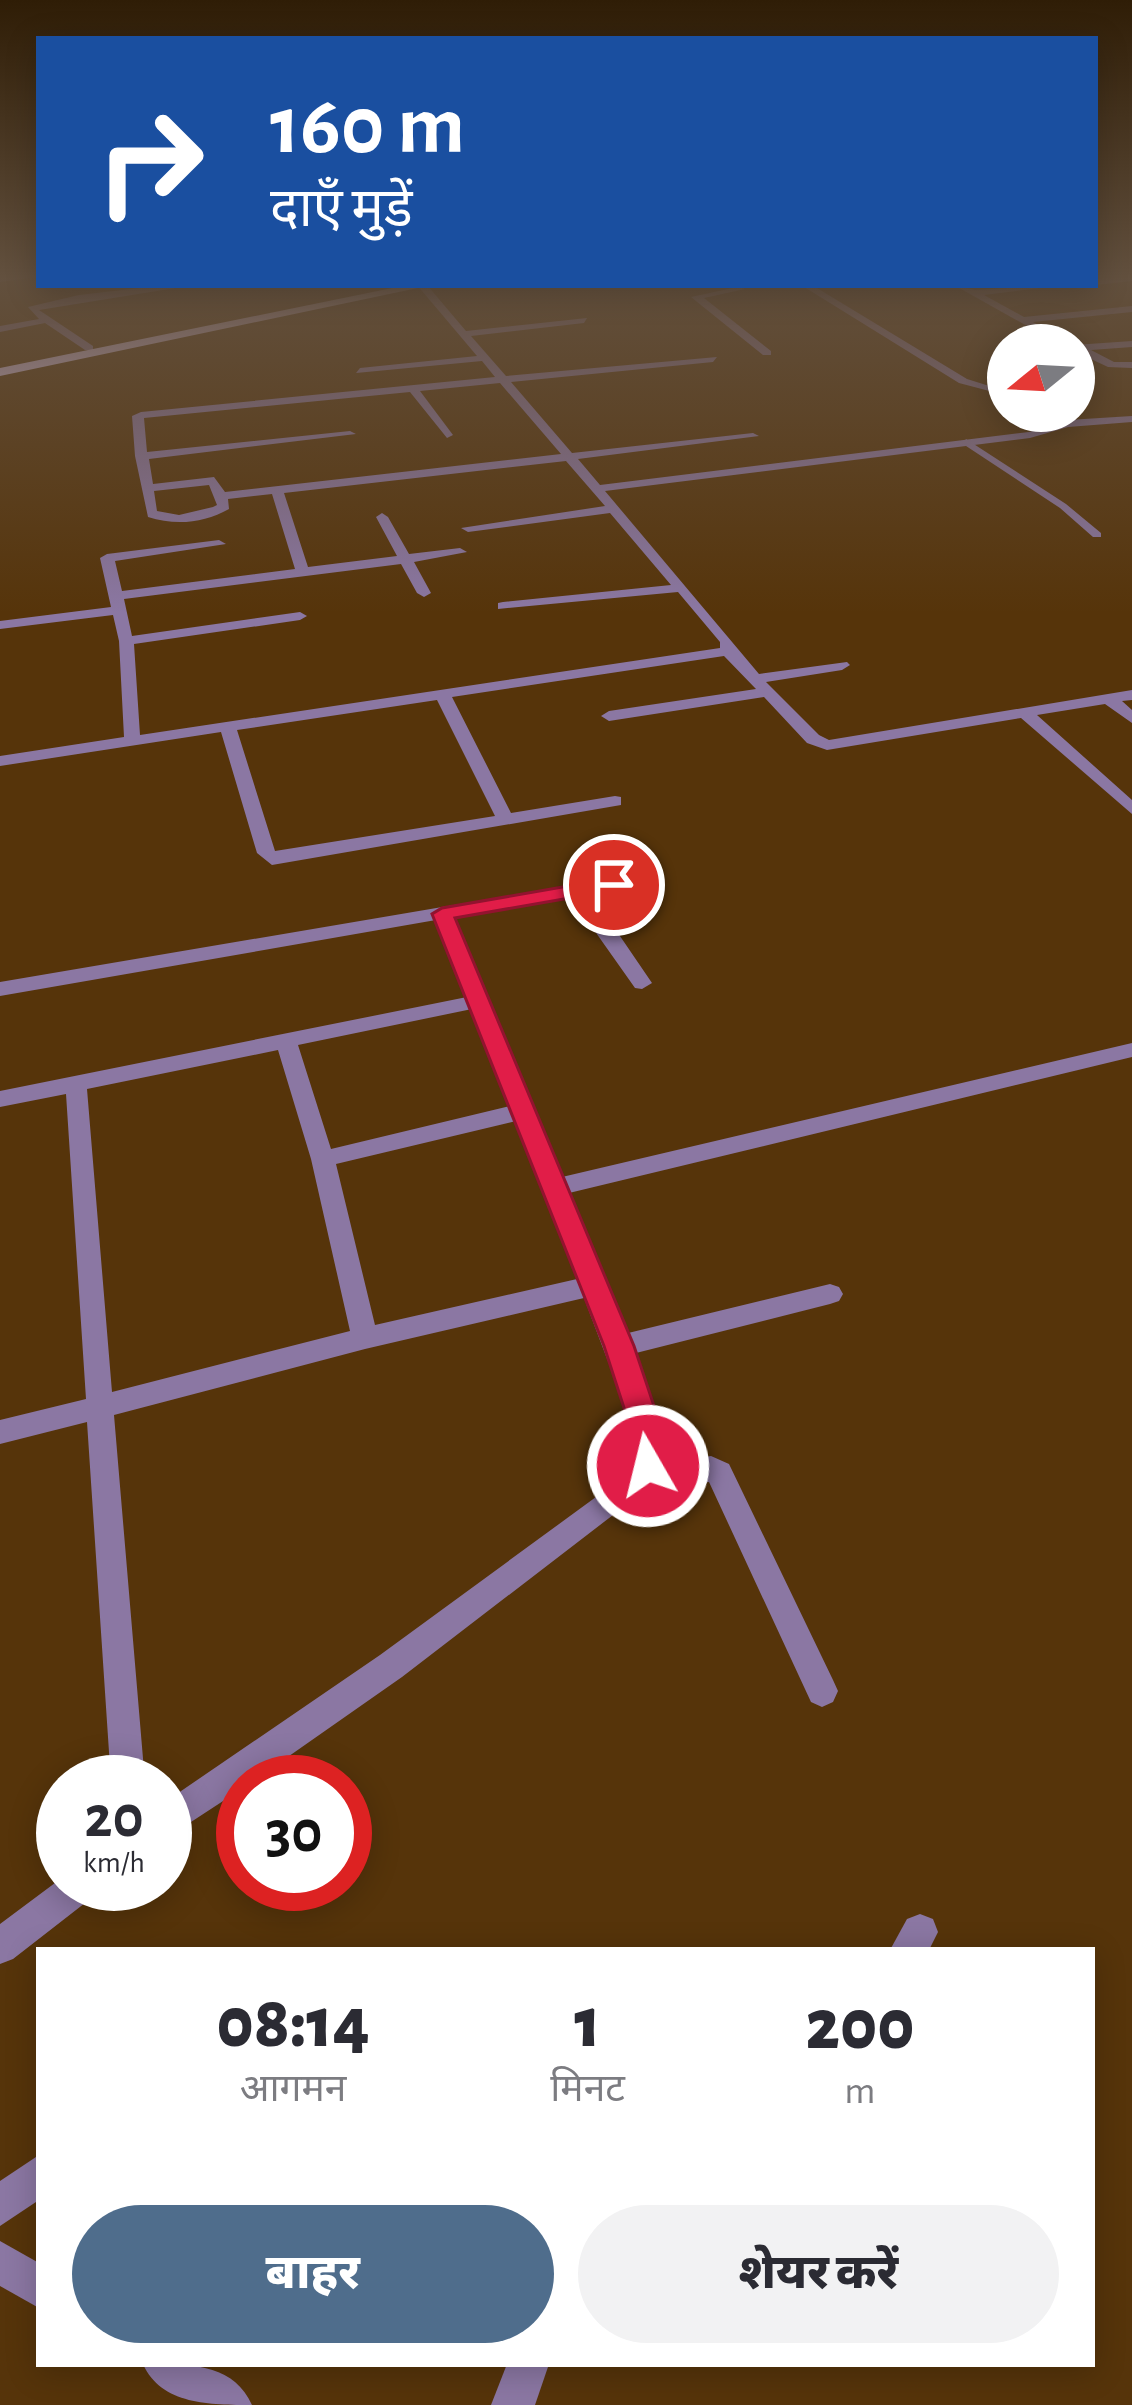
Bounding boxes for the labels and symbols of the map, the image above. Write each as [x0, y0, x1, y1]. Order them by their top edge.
north arrow [987, 324, 1095, 432]
pin [563, 834, 665, 936]
position arrow [585, 1403, 711, 1529]
speed limit sign: 30 [216, 1755, 372, 1911]

